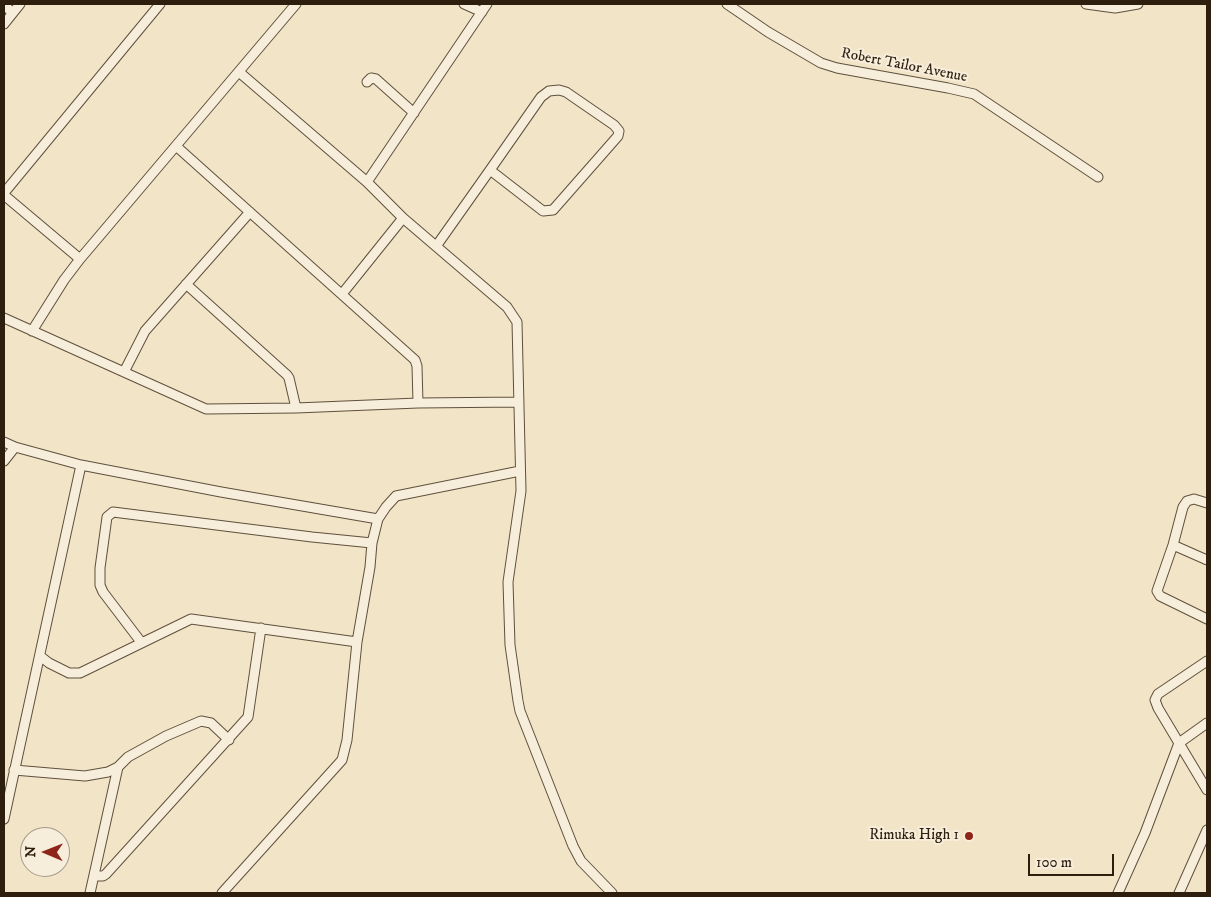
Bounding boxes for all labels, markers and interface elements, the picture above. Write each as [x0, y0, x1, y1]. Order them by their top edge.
street label: Robert Tailor Avenue [839, 45, 969, 87]
north arrow [20, 827, 70, 877]
place label: Rimuka High 1 [869, 827, 959, 845]
marker: Rimuka High 1 [963, 830, 975, 842]
scale bar [1031, 844, 1117, 876]
text: N [22, 846, 40, 858]
text: 100 m [1036, 853, 1072, 872]

